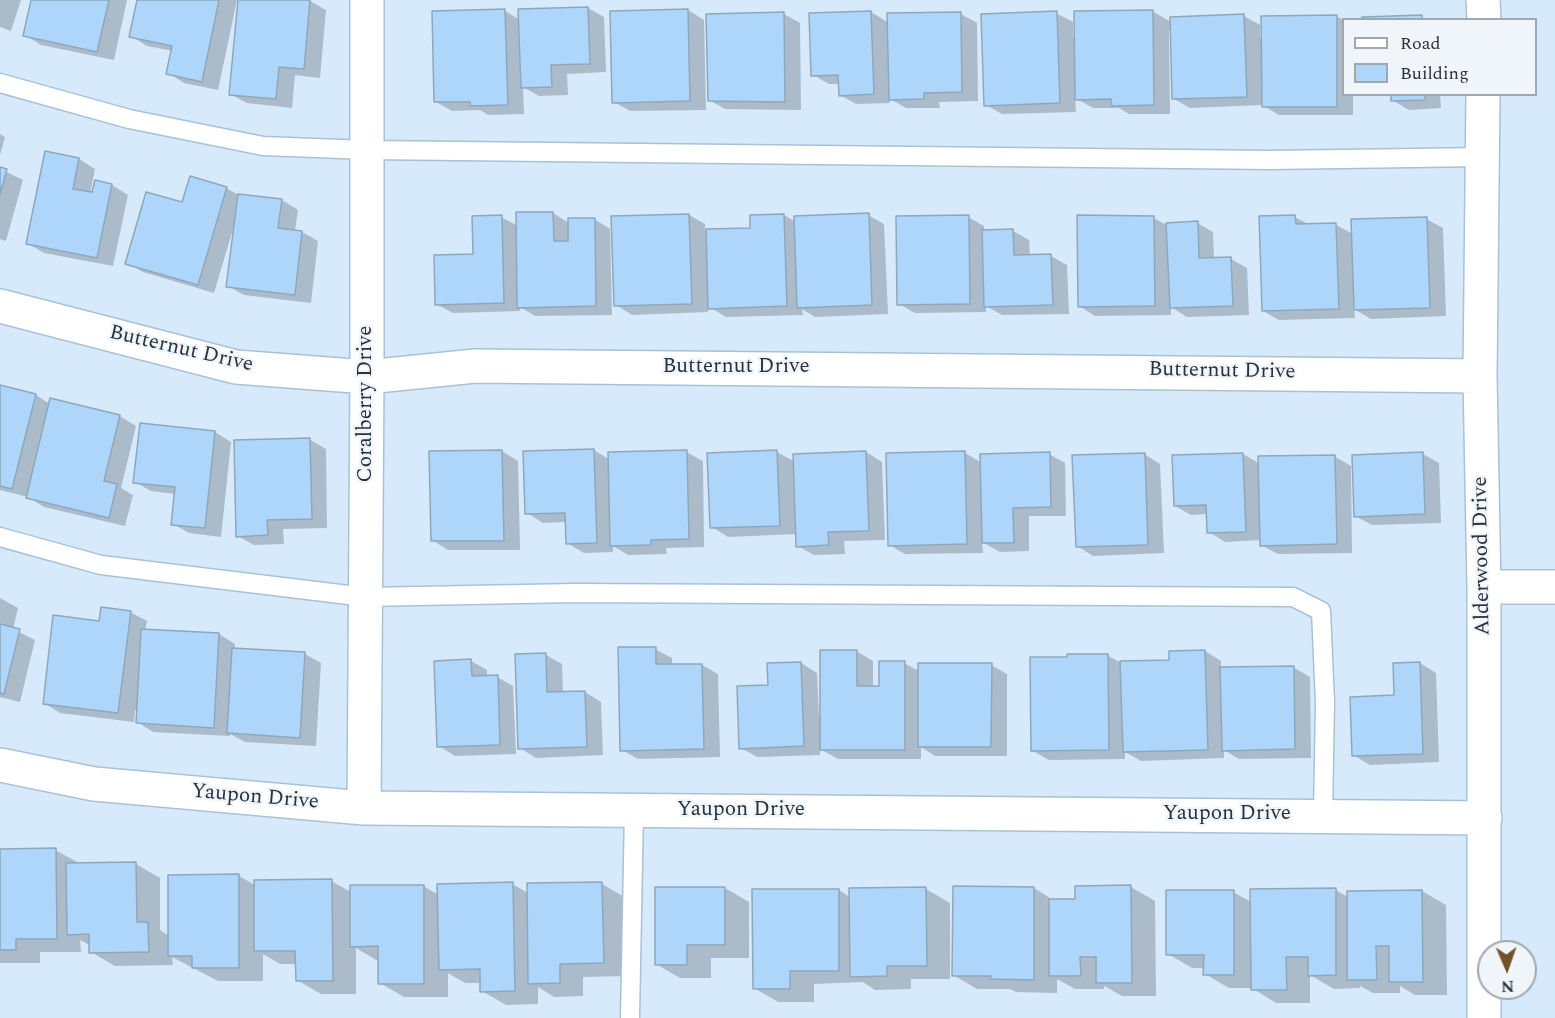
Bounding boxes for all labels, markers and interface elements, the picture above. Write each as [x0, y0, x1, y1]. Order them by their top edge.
legend [1342, 18, 1537, 96]
text: Road [1400, 30, 1441, 57]
text: Building [1400, 60, 1469, 87]
street label: Butternut Drive [107, 321, 255, 379]
street label: Coralberry Drive [354, 326, 380, 482]
street label: Butternut Drive [662, 355, 810, 381]
street label: Butternut Drive [1148, 358, 1296, 386]
street label: Alderwood Drive [1469, 476, 1497, 636]
street label: Yaupon Drive [190, 780, 320, 816]
street label: Yaupon Drive [677, 798, 805, 824]
street label: Yaupon Drive [1163, 802, 1291, 828]
north arrow [1477, 940, 1537, 1000]
text: N [1501, 974, 1515, 998]

